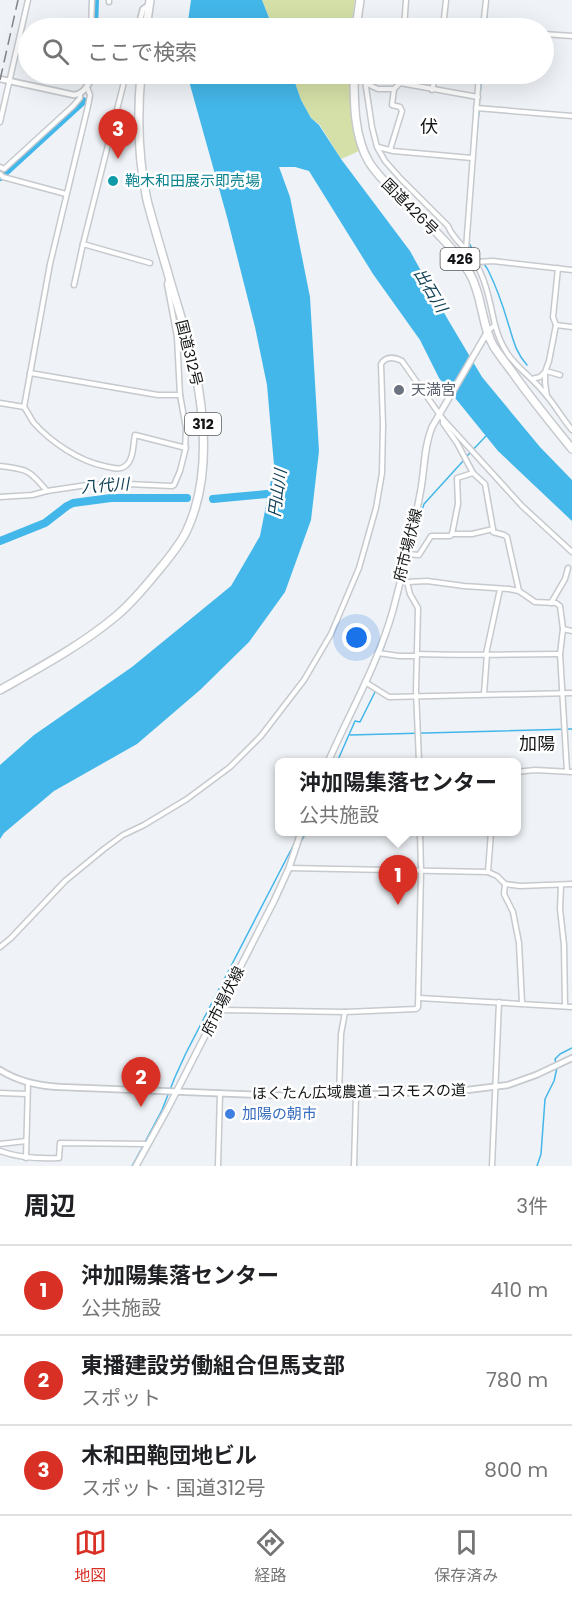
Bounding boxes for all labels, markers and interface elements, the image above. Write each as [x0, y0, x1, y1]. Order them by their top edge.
search box [18, 18, 554, 84]
icon: search [39, 35, 72, 68]
text: ここで検索 [87, 37, 197, 68]
pin: 3 [98, 110, 138, 159]
district label: 伏 [420, 114, 438, 139]
place label: 鞄木和田展示即売場 [125, 170, 260, 191]
marker: 鞄木和田展示即売場 [106, 174, 120, 188]
street label: 国道426号 [377, 174, 443, 240]
road number: 426 [440, 248, 480, 270]
water label: 出石川 [408, 264, 454, 318]
street label: 国道312号 [171, 318, 208, 388]
place label: 天満宮 [411, 379, 456, 400]
marker: 天満宮 [392, 383, 406, 397]
road number: 312 [185, 413, 221, 435]
water label: 円山川 [263, 466, 293, 518]
water label: 八代川 [80, 472, 132, 499]
street label: 府市場伏線 [388, 506, 427, 584]
your location [342, 623, 371, 652]
district label: 加陽 [519, 731, 555, 756]
popup [275, 758, 521, 836]
text: 沖加陽集落センター [299, 767, 497, 798]
text: 公共施設 [299, 801, 379, 829]
pin: 1 [378, 856, 418, 905]
street label: 府市場伏線 [196, 963, 249, 1039]
pin: 2 [122, 1058, 160, 1107]
street label: ほくたん広域農道 コスモスの道 [252, 1079, 466, 1104]
place label: 加陽の朝市 [242, 1103, 317, 1124]
marker: 加陽の朝市 [223, 1107, 237, 1121]
text: 周辺 [24, 1188, 76, 1224]
text: 3件 [516, 1192, 548, 1220]
text: 沖加陽集落センター [81, 1260, 279, 1291]
text: 1 [40, 1276, 47, 1304]
text: 410 m [491, 1276, 548, 1304]
text: 公共施設 [81, 1294, 161, 1322]
text: 東播建設労働組合但馬支部 [81, 1350, 345, 1381]
text: 2 [38, 1366, 49, 1394]
text: 780 m [486, 1366, 548, 1394]
text: スポット [81, 1384, 161, 1412]
text: 木和田鞄団地ビル [81, 1440, 257, 1471]
text: 3 [37, 1456, 50, 1484]
text: 800 m [484, 1456, 548, 1484]
text: スポット · 国道312号 [81, 1474, 266, 1502]
tab: 地図 [74, 1526, 107, 1588]
tab: 経路 [254, 1526, 287, 1588]
tab: 保存済み [434, 1526, 498, 1588]

